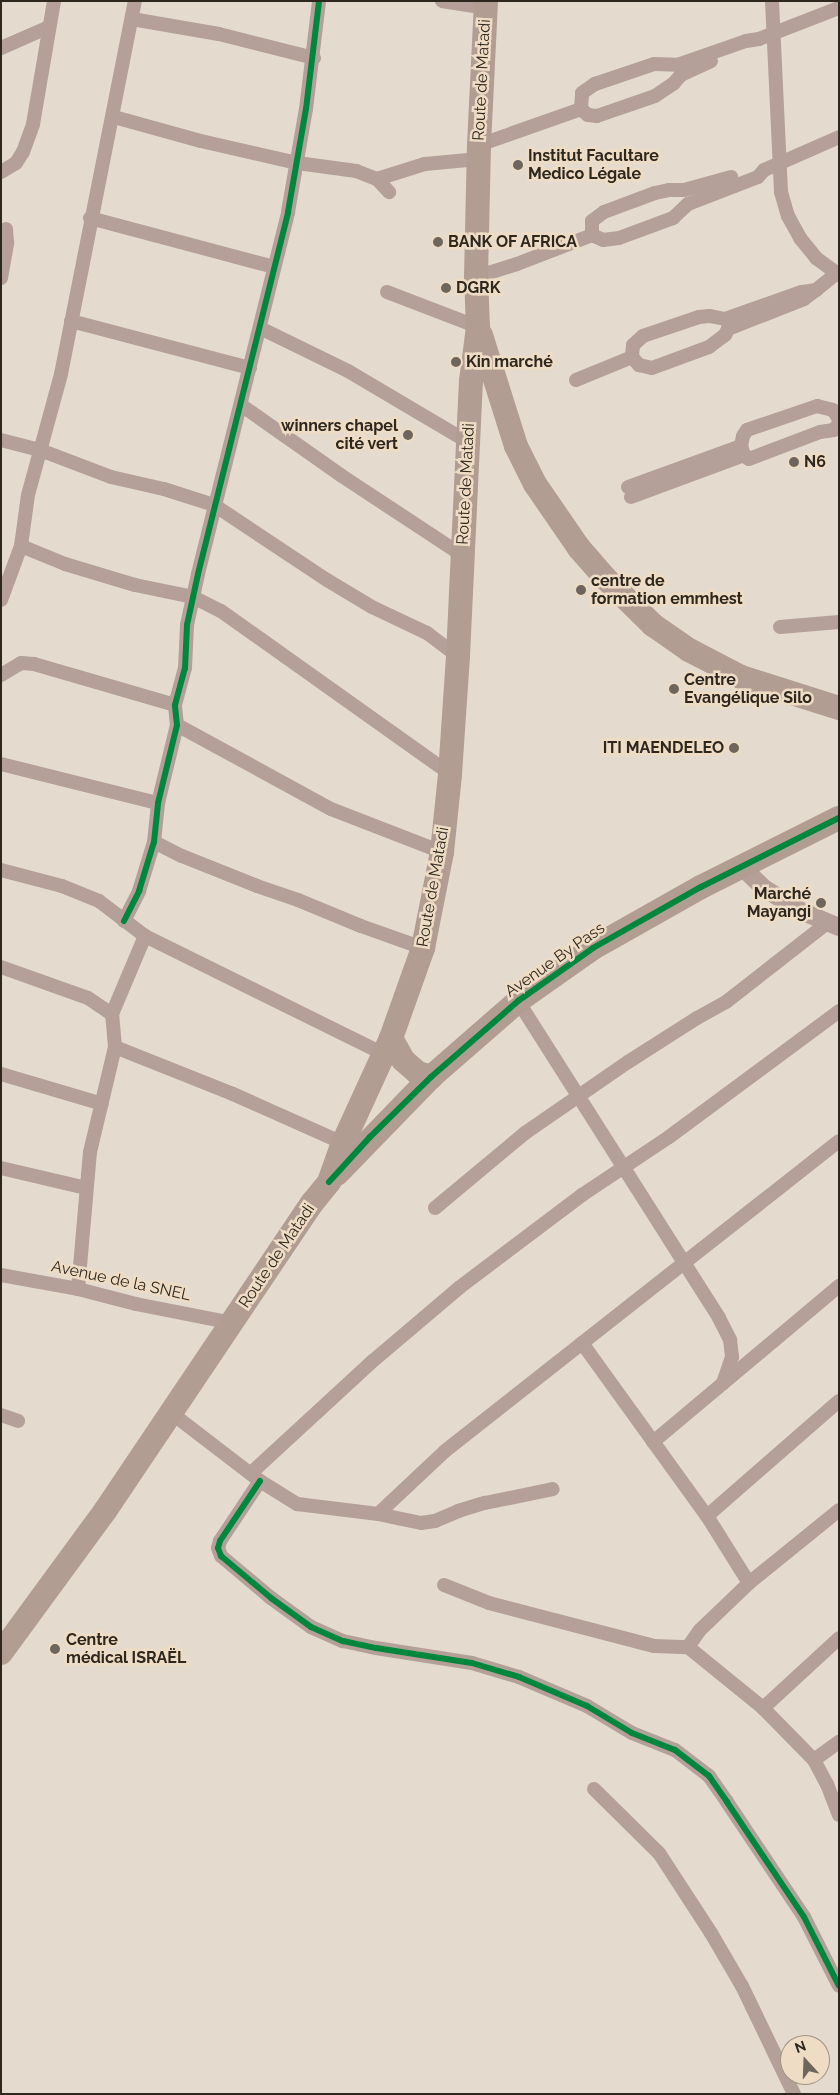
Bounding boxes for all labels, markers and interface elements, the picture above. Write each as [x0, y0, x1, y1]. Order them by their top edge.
street label: Route de Matadi [469, 19, 495, 141]
place label: Institut Facultare Medico Légale [528, 146, 659, 184]
marker: Institut Facultare Medico Légale [512, 159, 524, 171]
place label: BANK OF AFRICA [448, 232, 578, 252]
marker: BANK OF AFRICA [432, 236, 444, 248]
place label: DGRK [456, 278, 500, 298]
marker: DGRK [440, 282, 452, 294]
place label: Kin marché [466, 352, 553, 372]
marker: Kin marché [450, 356, 462, 368]
place label: winners chapel cité vert [281, 416, 398, 454]
street label: Route de Matadi [453, 423, 479, 545]
marker: winners chapel cité vert [402, 429, 414, 441]
place label: N6 [804, 452, 826, 472]
marker: N6 [788, 456, 800, 468]
place label: centre de formation emmhest [591, 571, 743, 609]
marker: centre de formation emmhest [575, 584, 587, 596]
place label: Centre Evangélique Silo [684, 670, 812, 708]
marker: Centre Evangélique Silo [668, 683, 680, 695]
place label: ITI MAENDELEO [603, 738, 724, 758]
marker: ITI MAENDELEO [728, 742, 740, 754]
street label: Route de Matadi [413, 826, 453, 948]
place label: Marché Mayangi [747, 884, 811, 922]
marker: Marché Mayangi [815, 897, 827, 909]
street label: Avenue By Pass [501, 918, 609, 1002]
street label: Route de Matadi [235, 1200, 319, 1312]
street label: Avenue de la SNEL [50, 1257, 192, 1305]
place label: Centre médical ISRAËL [66, 1630, 187, 1668]
marker: Centre médical ISRAËL [48, 1642, 62, 1656]
north arrow [780, 2035, 830, 2085]
text: N [792, 2037, 808, 2056]

